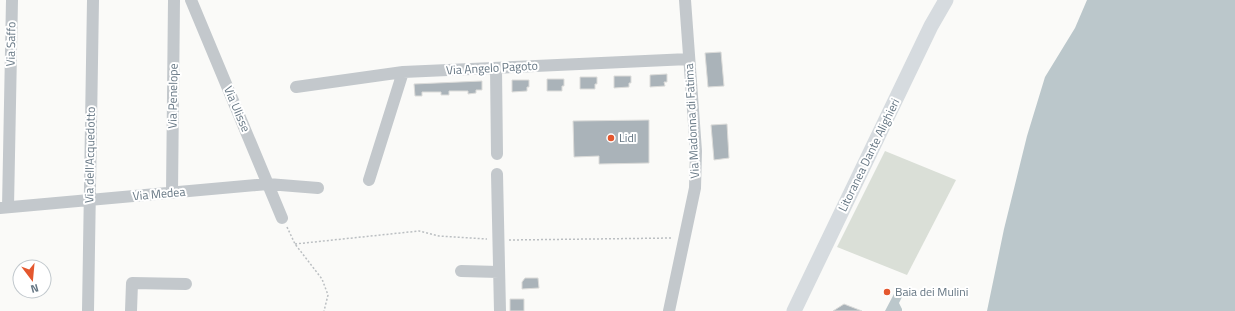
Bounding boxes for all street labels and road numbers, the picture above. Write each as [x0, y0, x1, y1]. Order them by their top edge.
street label: Via Saffo [1, 21, 20, 67]
street label: Via Angelo Pagoto [446, 56, 538, 79]
street label: Via Penelope [162, 63, 183, 129]
street label: Via Madonna di Fatima [679, 63, 704, 179]
street label: Via Ulisse [219, 83, 256, 135]
street label: Litoranea Dante Alighieri [833, 95, 904, 215]
street label: Via dell'Acquedotto [79, 107, 100, 203]
street label: Via Medea [132, 182, 186, 205]

